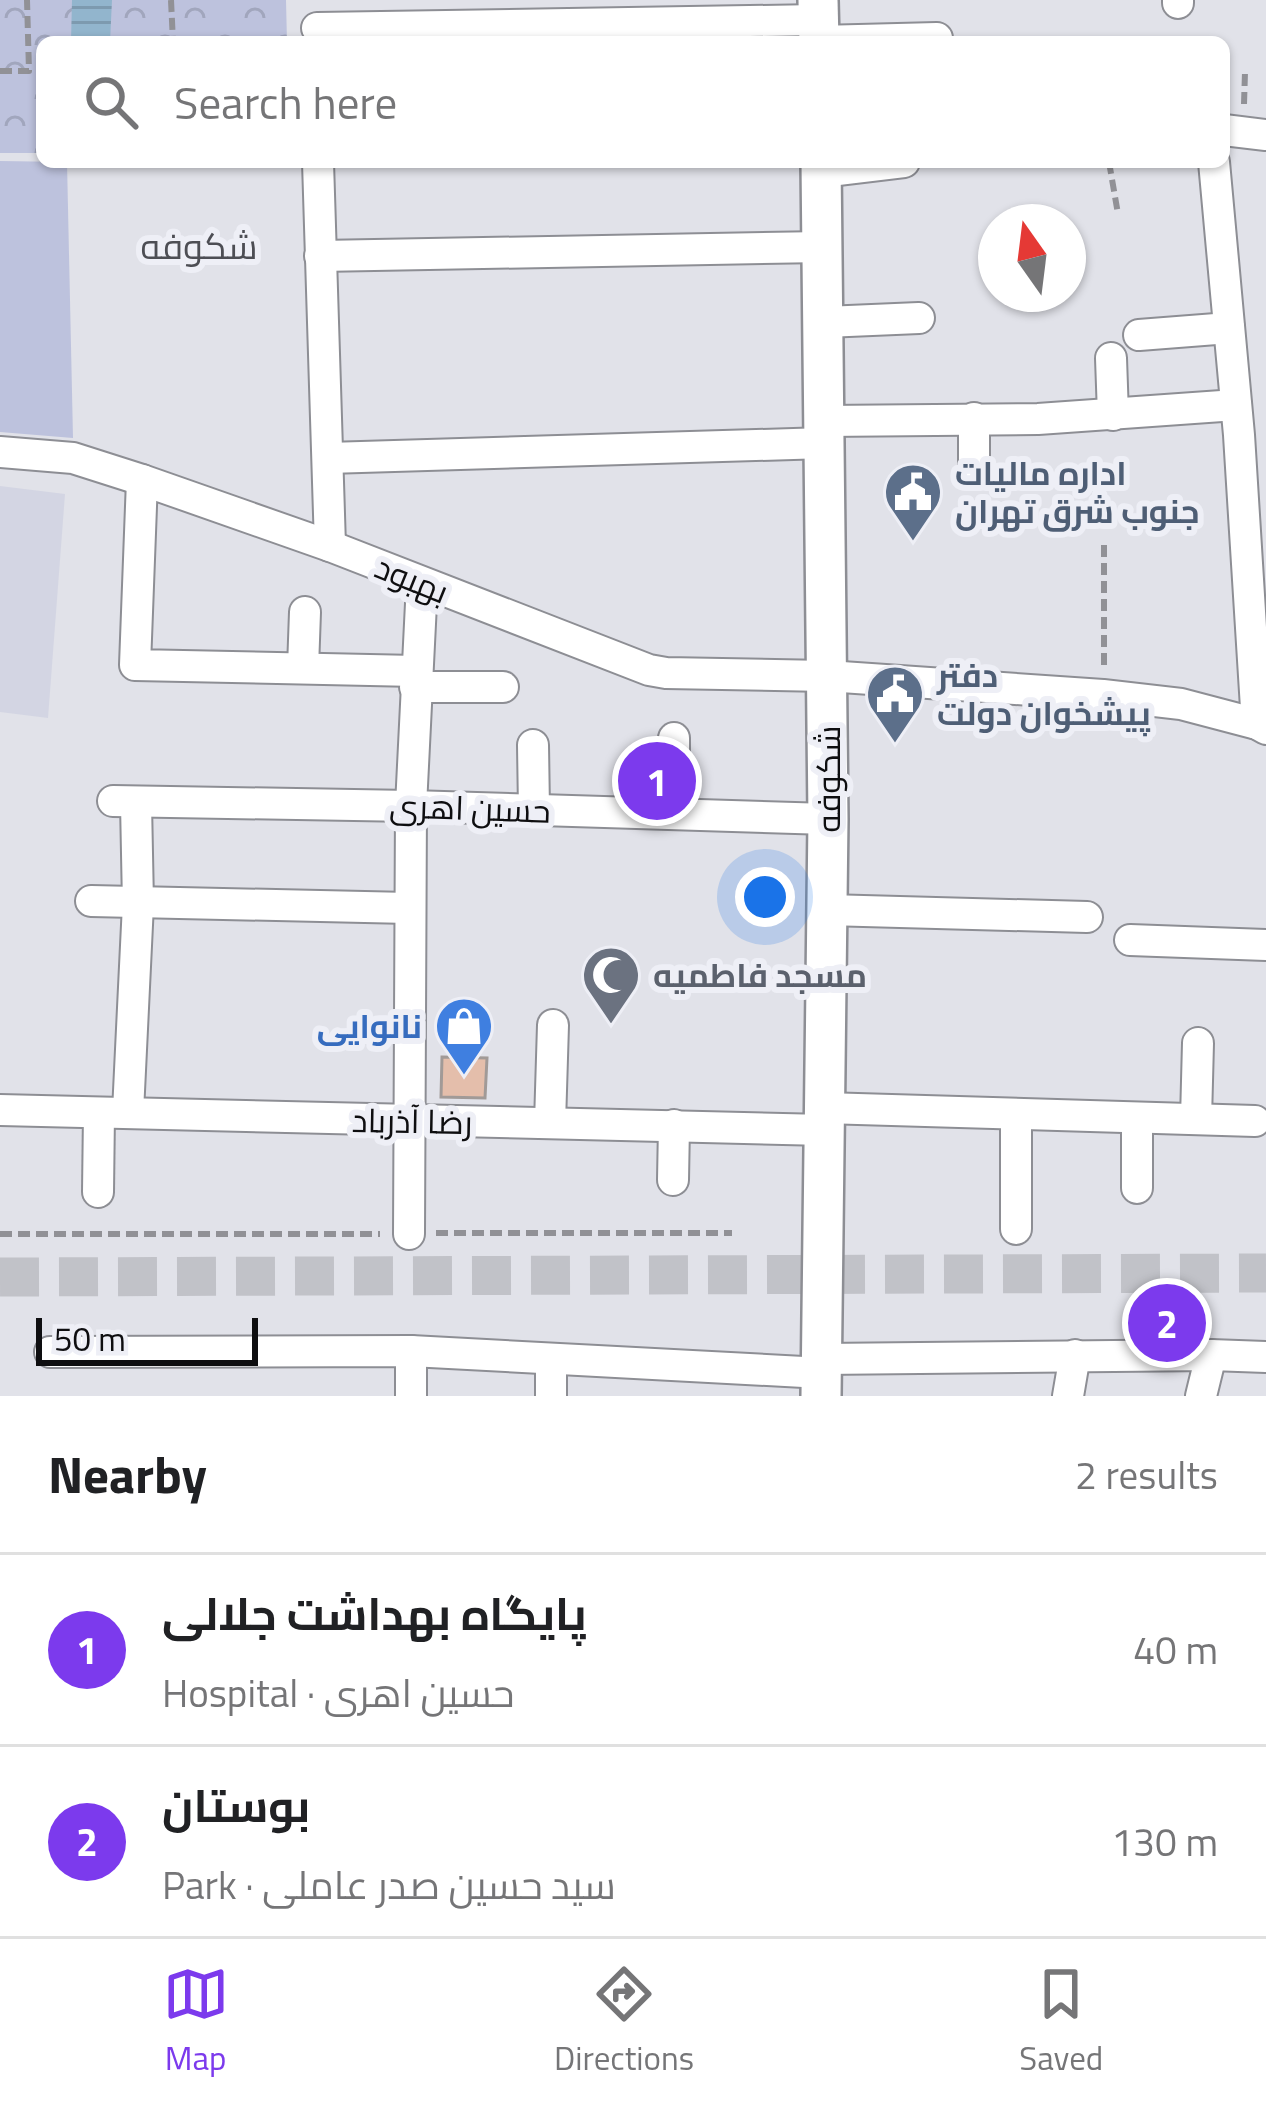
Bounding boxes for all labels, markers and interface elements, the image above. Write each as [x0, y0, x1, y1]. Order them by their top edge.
search box [36, 36, 1230, 168]
text: Search here [174, 68, 397, 136]
icon: search [78, 69, 144, 135]
north arrow [978, 204, 1086, 312]
district label: شکوفه [141, 218, 257, 273]
place label: اداره مالیات جنوب شرق تهران [955, 448, 1200, 536]
public building icon: اداره مالیات جنوب شرق تهران [882, 461, 944, 543]
street label: بهبود [368, 542, 456, 616]
place label: دفتر پیشخوان دولت [936, 650, 1151, 738]
public building icon: دفتر پیشخوان دولت [864, 663, 926, 745]
street label: شکوفه [803, 725, 853, 833]
pin: 1 [618, 736, 696, 826]
street label: حسین اهری [389, 780, 551, 836]
your location [735, 867, 795, 927]
mosque icon: مسجد فاطمیه [580, 944, 642, 1026]
place label: مسجد فاطمیه [653, 950, 867, 1000]
shop icon: نانوایی [433, 995, 495, 1077]
place label: نانوایی [317, 1001, 422, 1051]
street label: رضا آذرباد [351, 1095, 473, 1147]
pin: 2 [1128, 1278, 1206, 1368]
scale bar [36, 1312, 258, 1365]
text: 50 m [54, 1314, 126, 1364]
text: Nearby [48, 1435, 207, 1513]
text: 2 results [1075, 1445, 1218, 1504]
text: پایگاه بهداشت جلالی [162, 1579, 587, 1647]
text: 1 [76, 1620, 98, 1679]
text: 40 m [1133, 1620, 1218, 1679]
text: Hospital · حسین اهری [162, 1663, 514, 1722]
text: بوستان [162, 1771, 310, 1839]
text: 2 [76, 1812, 98, 1871]
text: 130 m [1111, 1812, 1218, 1871]
text: Park · سید حسین صدر عاملی [162, 1855, 616, 1914]
tab: Map [163, 1961, 229, 2083]
tab: Directions [554, 1961, 694, 2083]
tab: Saved [1019, 1961, 1103, 2083]

